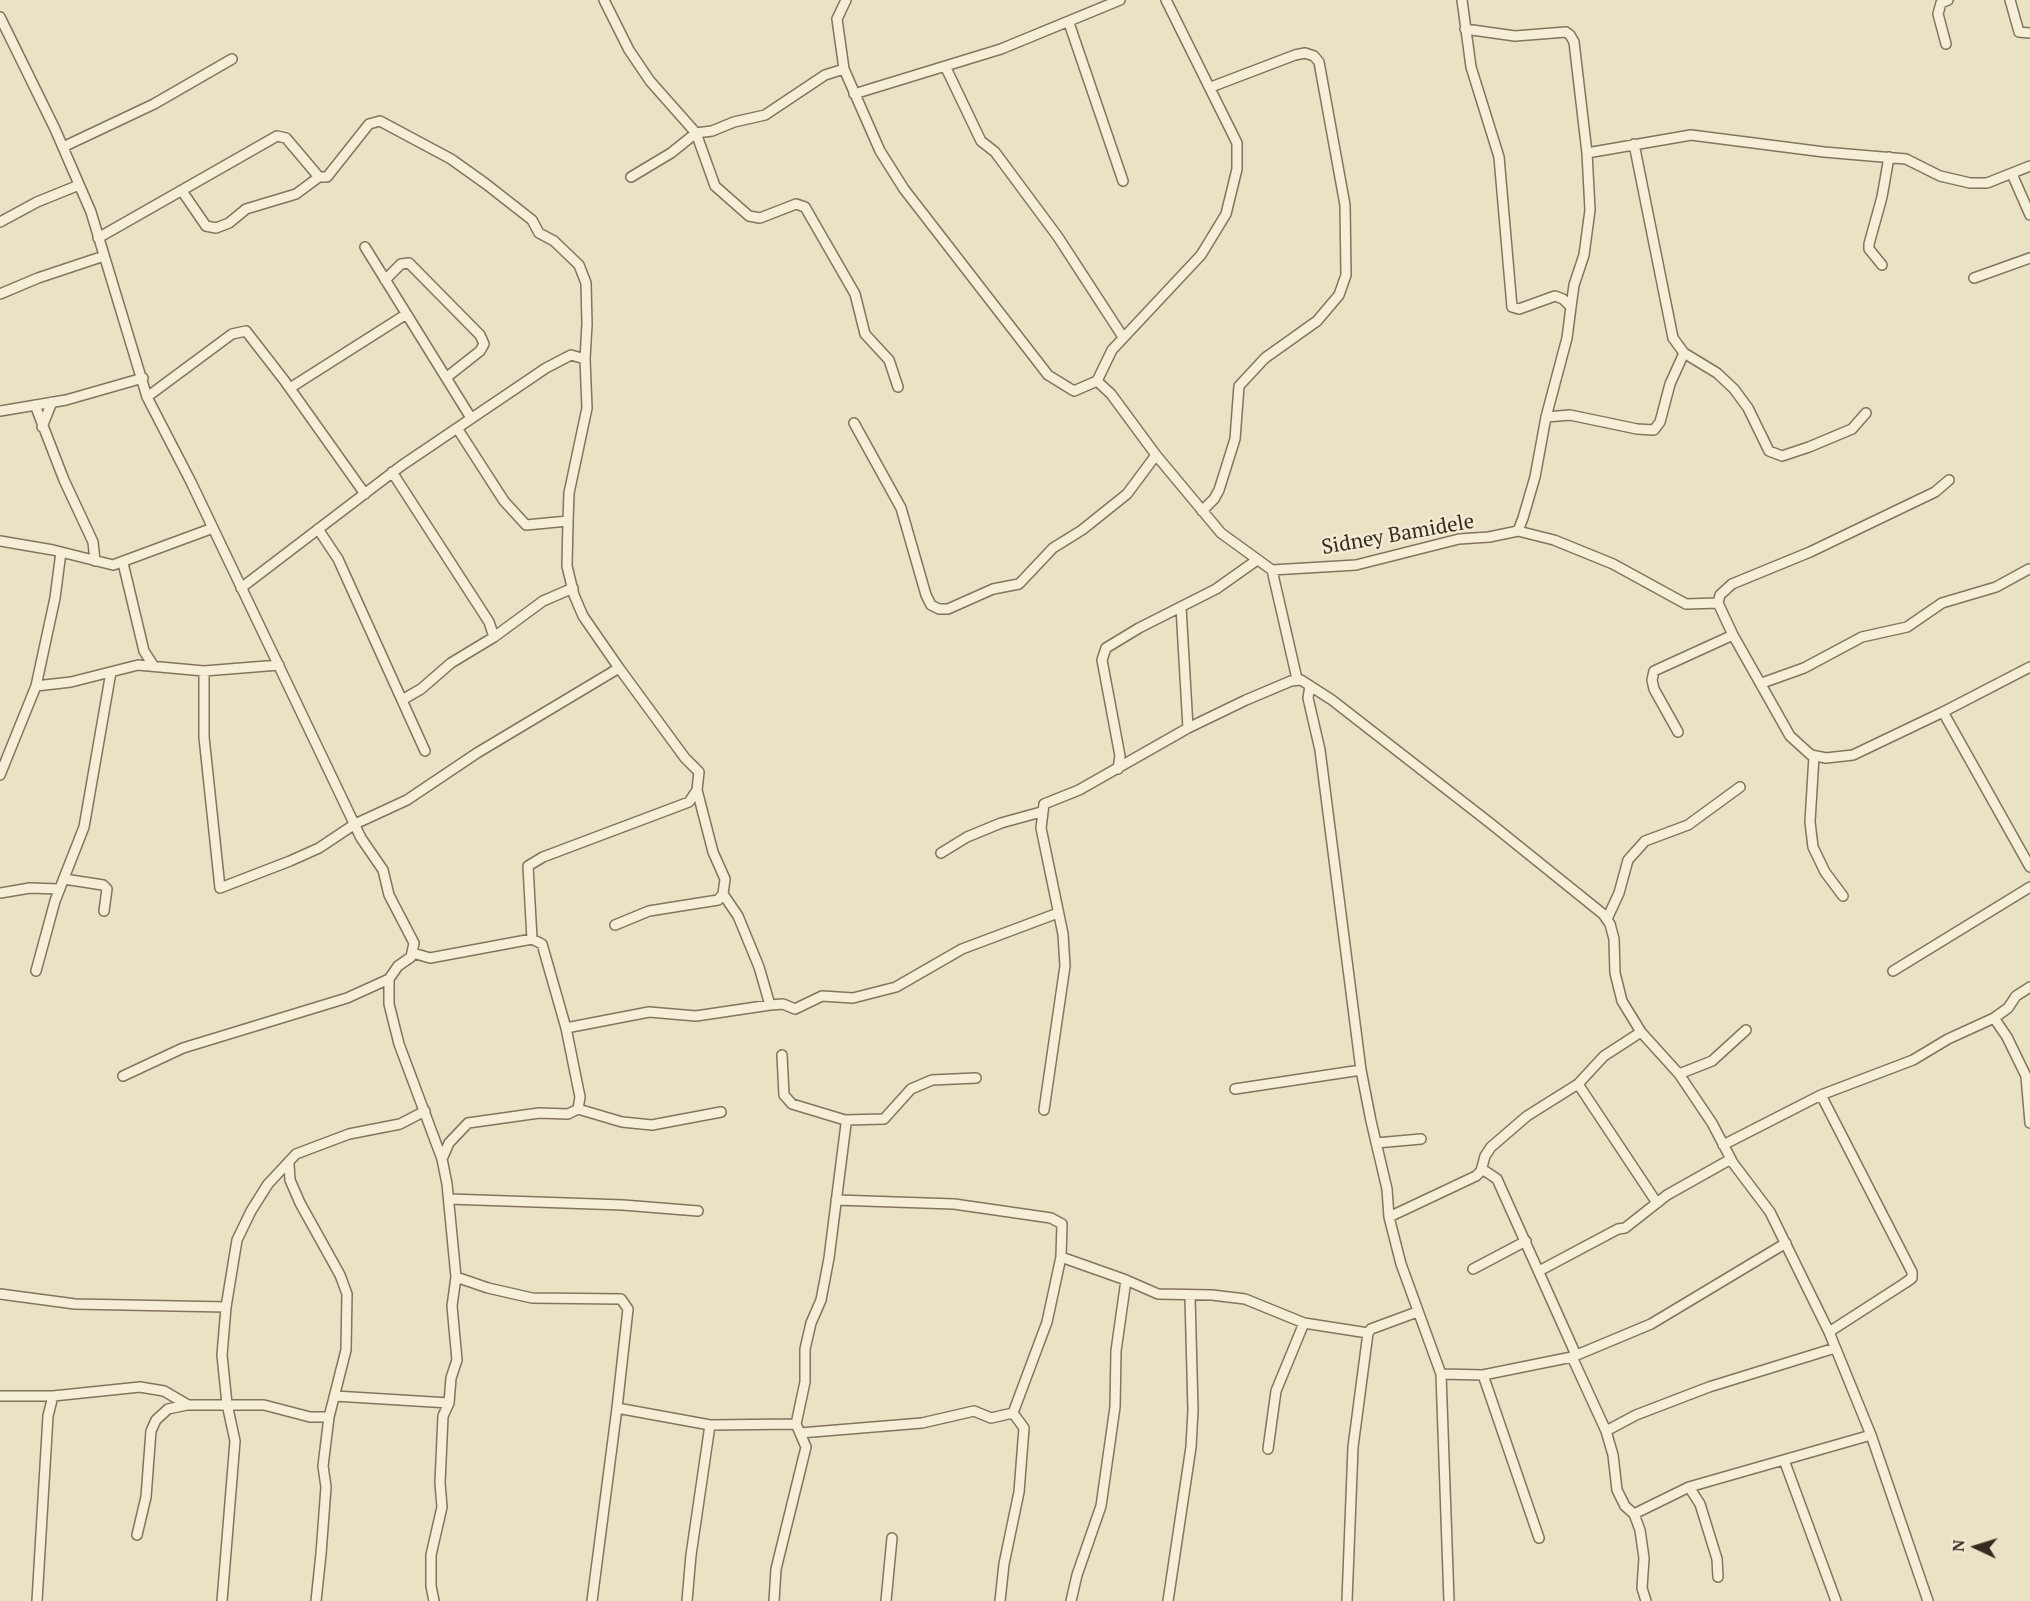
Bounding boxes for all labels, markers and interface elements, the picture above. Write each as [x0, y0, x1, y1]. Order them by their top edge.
street label: Sidney Bamidele [1320, 509, 1476, 561]
north arrow [1946, 1517, 2006, 1577]
text: N [1947, 1539, 1969, 1553]

